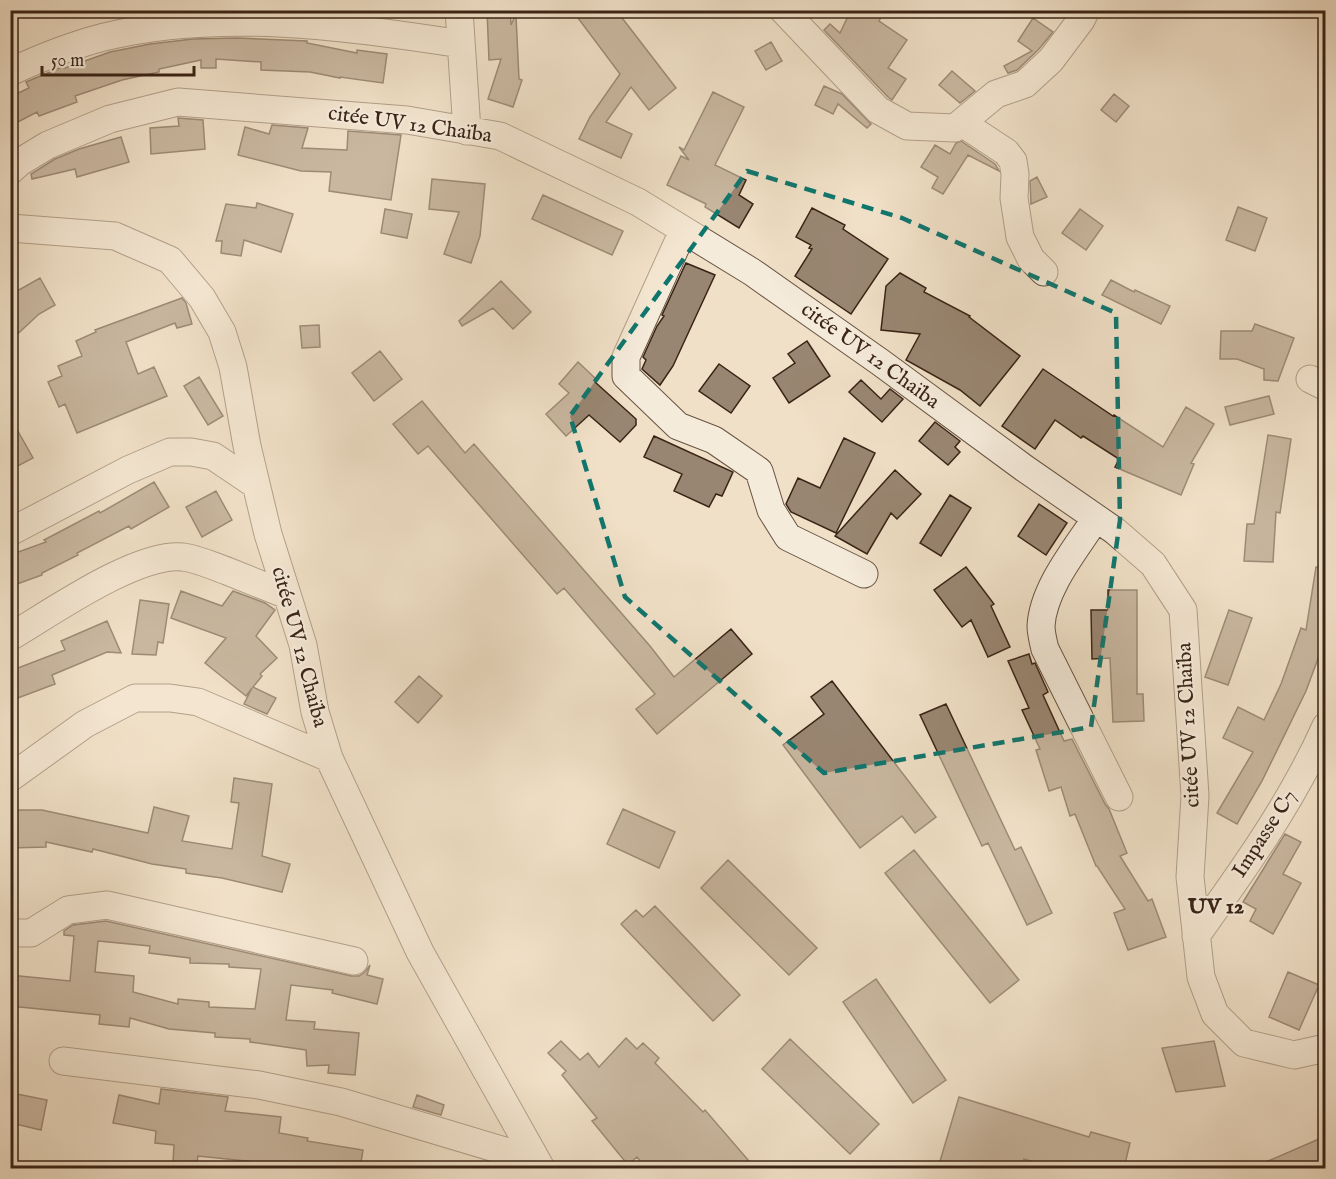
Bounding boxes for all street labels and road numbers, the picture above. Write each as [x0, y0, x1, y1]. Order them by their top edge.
street label: citée UV 12 Chaïba [326, 100, 495, 150]
street label: citée UV 12 Chaïba [795, 297, 945, 416]
street label: citée UV 12 Chaïba [265, 564, 334, 731]
street label: citée UV 12 Chaïba [1171, 641, 1207, 808]
street label: Impasse C7 [1227, 785, 1303, 883]

